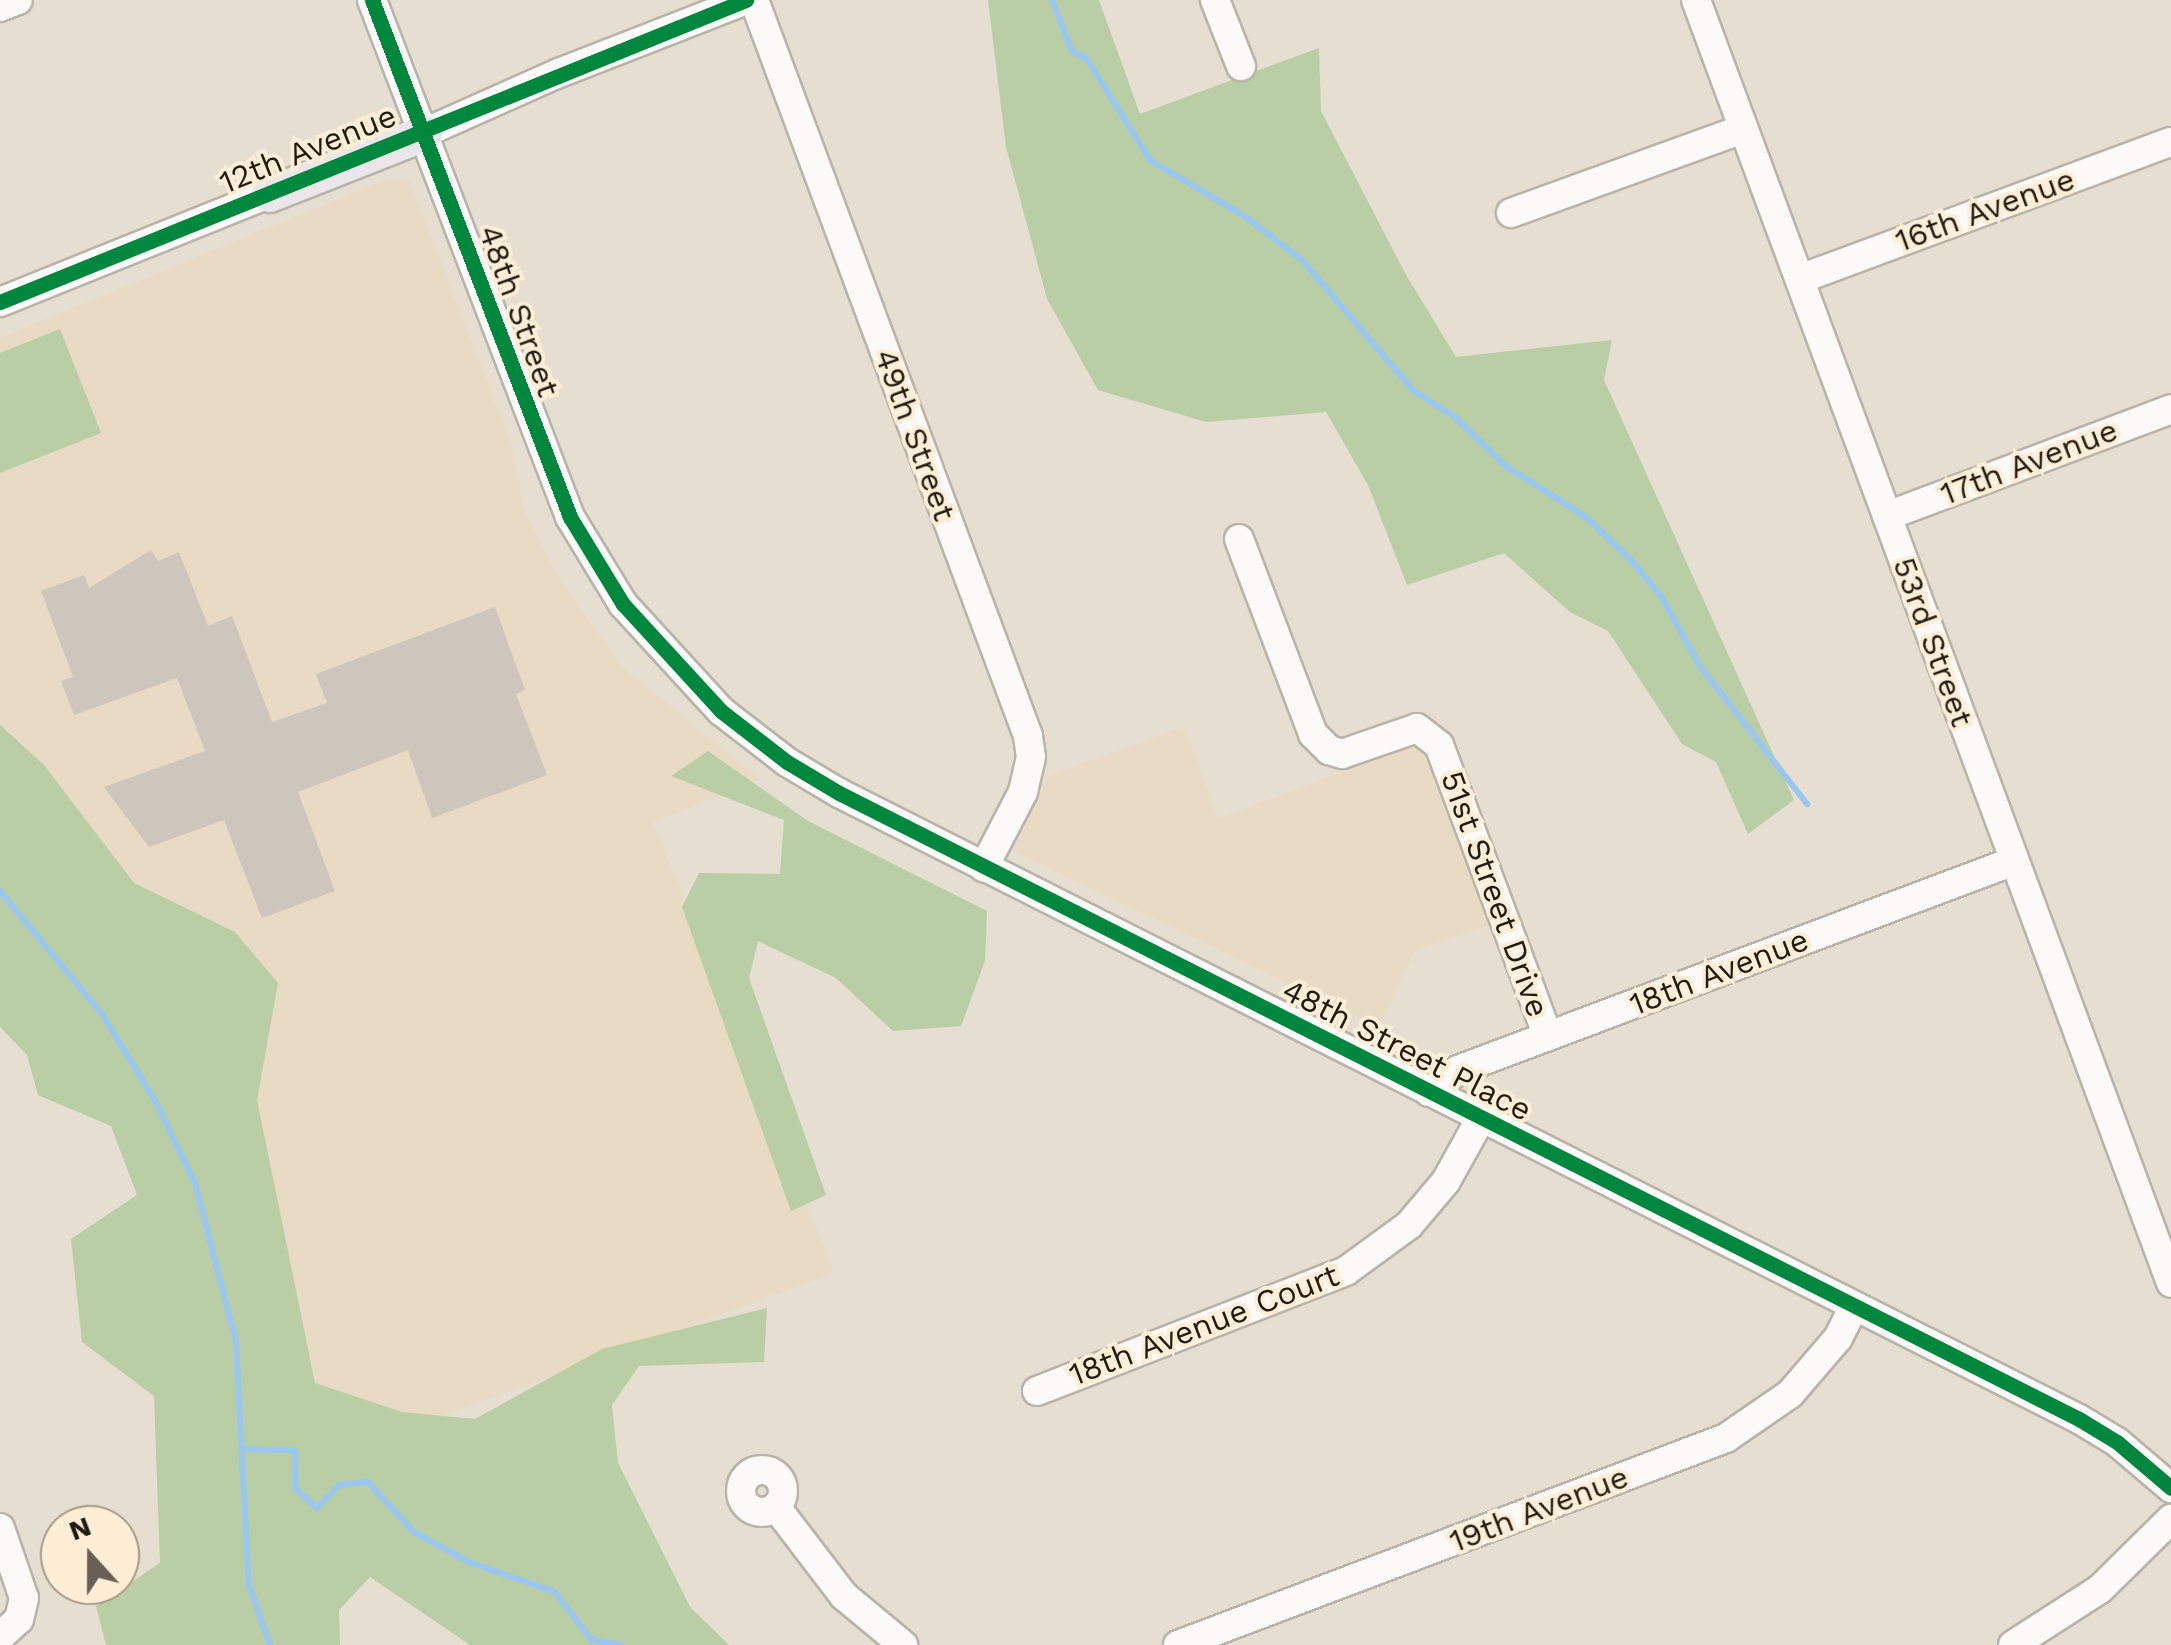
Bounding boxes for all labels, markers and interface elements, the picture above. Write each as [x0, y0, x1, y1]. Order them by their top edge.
street label: 12th Avenue [213, 96, 403, 202]
street label: 16th Avenue [1890, 160, 2080, 260]
street label: 48th Street [470, 220, 568, 402]
street label: 49th Street [866, 344, 964, 526]
street label: 17th Avenue [1934, 410, 2124, 514]
street label: 53rd Street [1885, 552, 1981, 732]
street label: 51st Street Drive [1433, 766, 1557, 1022]
street label: 18th Avenue [1624, 920, 1814, 1024]
street label: 48th Street Place [1276, 971, 1538, 1129]
street label: 18th Avenue Court [1063, 1256, 1345, 1394]
street label: 19th Avenue [1444, 1457, 1634, 1561]
north arrow [40, 1505, 140, 1605]
text: N [64, 1509, 95, 1548]

